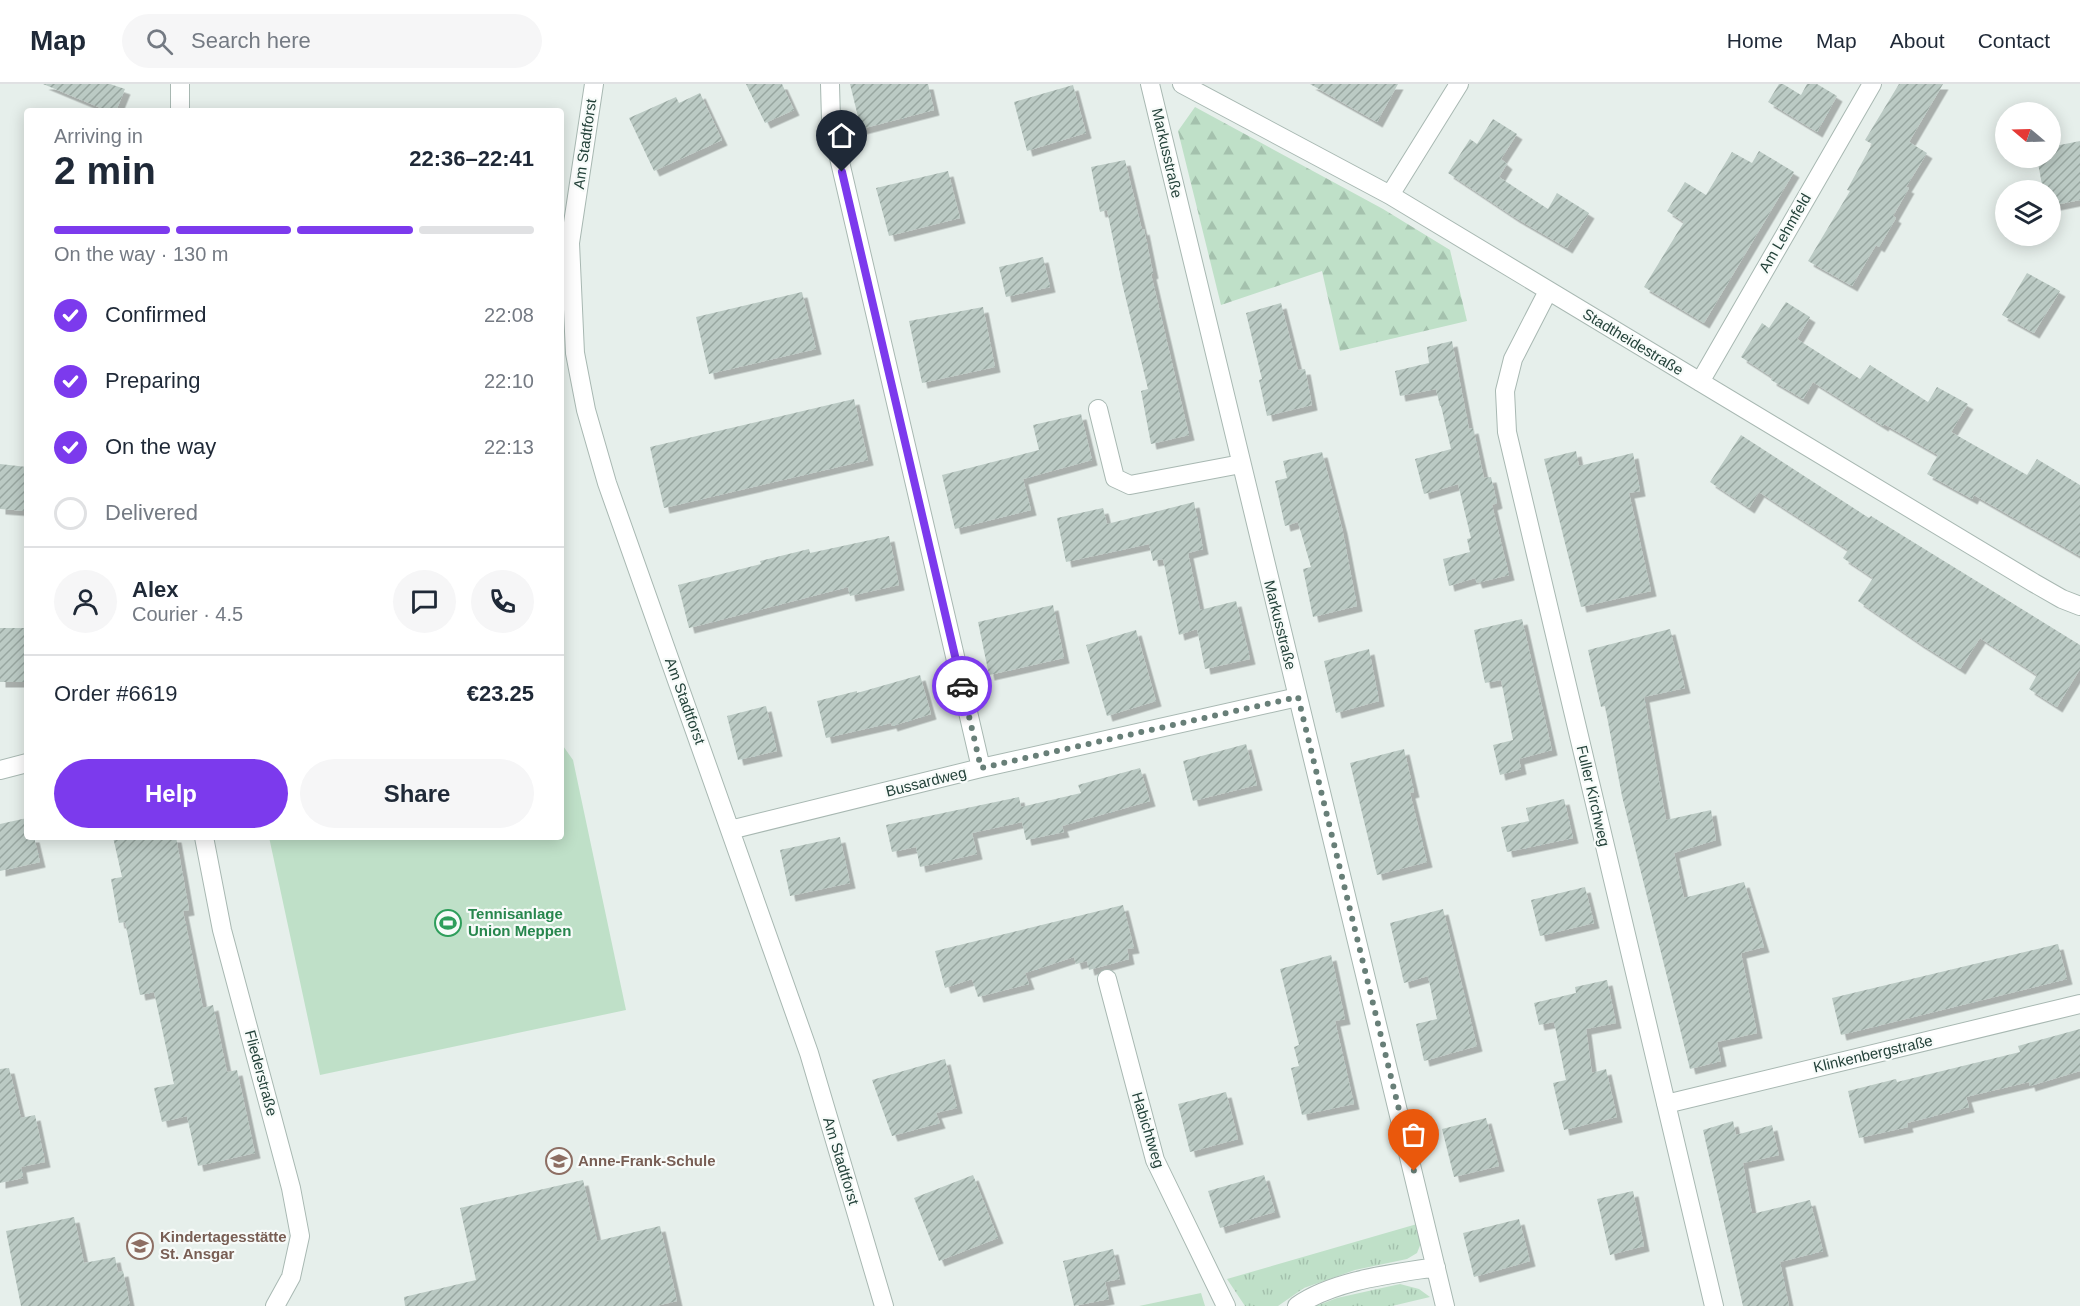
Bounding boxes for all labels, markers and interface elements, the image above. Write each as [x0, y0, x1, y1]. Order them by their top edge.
search box [122, 14, 542, 68]
text: Map [30, 25, 86, 56]
icon: search [143, 25, 176, 58]
text: Search here [191, 28, 311, 53]
text: Home [1727, 29, 1783, 52]
text: Map [1816, 29, 1857, 52]
text: About [1890, 29, 1945, 52]
text: Contact [1978, 29, 2050, 52]
street label: Am Stadtforst [570, 97, 599, 190]
north arrow [1995, 102, 2061, 168]
map controls [1995, 102, 2061, 246]
street label: Markusstraße [1149, 106, 1186, 199]
pin [816, 110, 867, 172]
icon: home [825, 119, 858, 152]
text: Arriving in [54, 125, 143, 147]
text: 22:36–22:41 [409, 146, 534, 171]
text: 2 min [54, 149, 156, 192]
button: layers [1995, 180, 2061, 246]
street label: Am Lehmfeld [1755, 190, 1814, 275]
text: On the way · 130 m [54, 243, 229, 265]
icon: check [54, 299, 87, 332]
text: Confirmed [105, 302, 206, 327]
text: 22:08 [484, 304, 534, 326]
street label: Stadtheidestraße [1580, 305, 1687, 378]
icon: check [54, 365, 87, 398]
text: Preparing [105, 368, 200, 393]
text: 22:10 [484, 370, 534, 392]
icon: check [54, 431, 87, 464]
text: On the way [105, 434, 216, 459]
text: 22:13 [484, 436, 534, 458]
text: Delivered [105, 500, 198, 525]
button: person [54, 570, 117, 633]
button: chat [393, 570, 456, 633]
button: phone [471, 570, 534, 633]
text: Alex [132, 577, 178, 602]
street label: Markusstraße [1261, 578, 1300, 671]
text: Courier · 4.5 [132, 603, 243, 625]
street label: Am Stadtforst [662, 655, 709, 747]
courier [932, 656, 992, 716]
icon: car [946, 670, 979, 703]
text: Order #6619 [54, 681, 178, 706]
text: €23.25 [467, 681, 534, 706]
street label: Fuller Kirchweg [1574, 744, 1613, 848]
button: Help [54, 759, 288, 828]
button: Share [300, 759, 534, 828]
street label: Bussardweg [884, 763, 968, 800]
place label: Tennisanlage Union Meppen [468, 905, 571, 939]
sports icon: Tennisanlage Union Meppen [433, 908, 463, 938]
street label: Fliederstraße [242, 1028, 281, 1118]
street label: Klinkenbergstraße [1812, 1032, 1934, 1075]
street label: Habichtweg [1129, 1090, 1168, 1170]
pin [1388, 1109, 1439, 1171]
street label: Am Stadtforst [820, 1115, 863, 1208]
icon: bag [1397, 1118, 1430, 1151]
school or university icon: Anne-Frank-Schule [544, 1146, 574, 1176]
place label: Anne-Frank-Schule [578, 1152, 716, 1169]
place label: Kindertagesstätte St. Ansgar [160, 1228, 287, 1262]
school or university icon: Kindertagesstätte St. Ansgar [125, 1231, 155, 1261]

